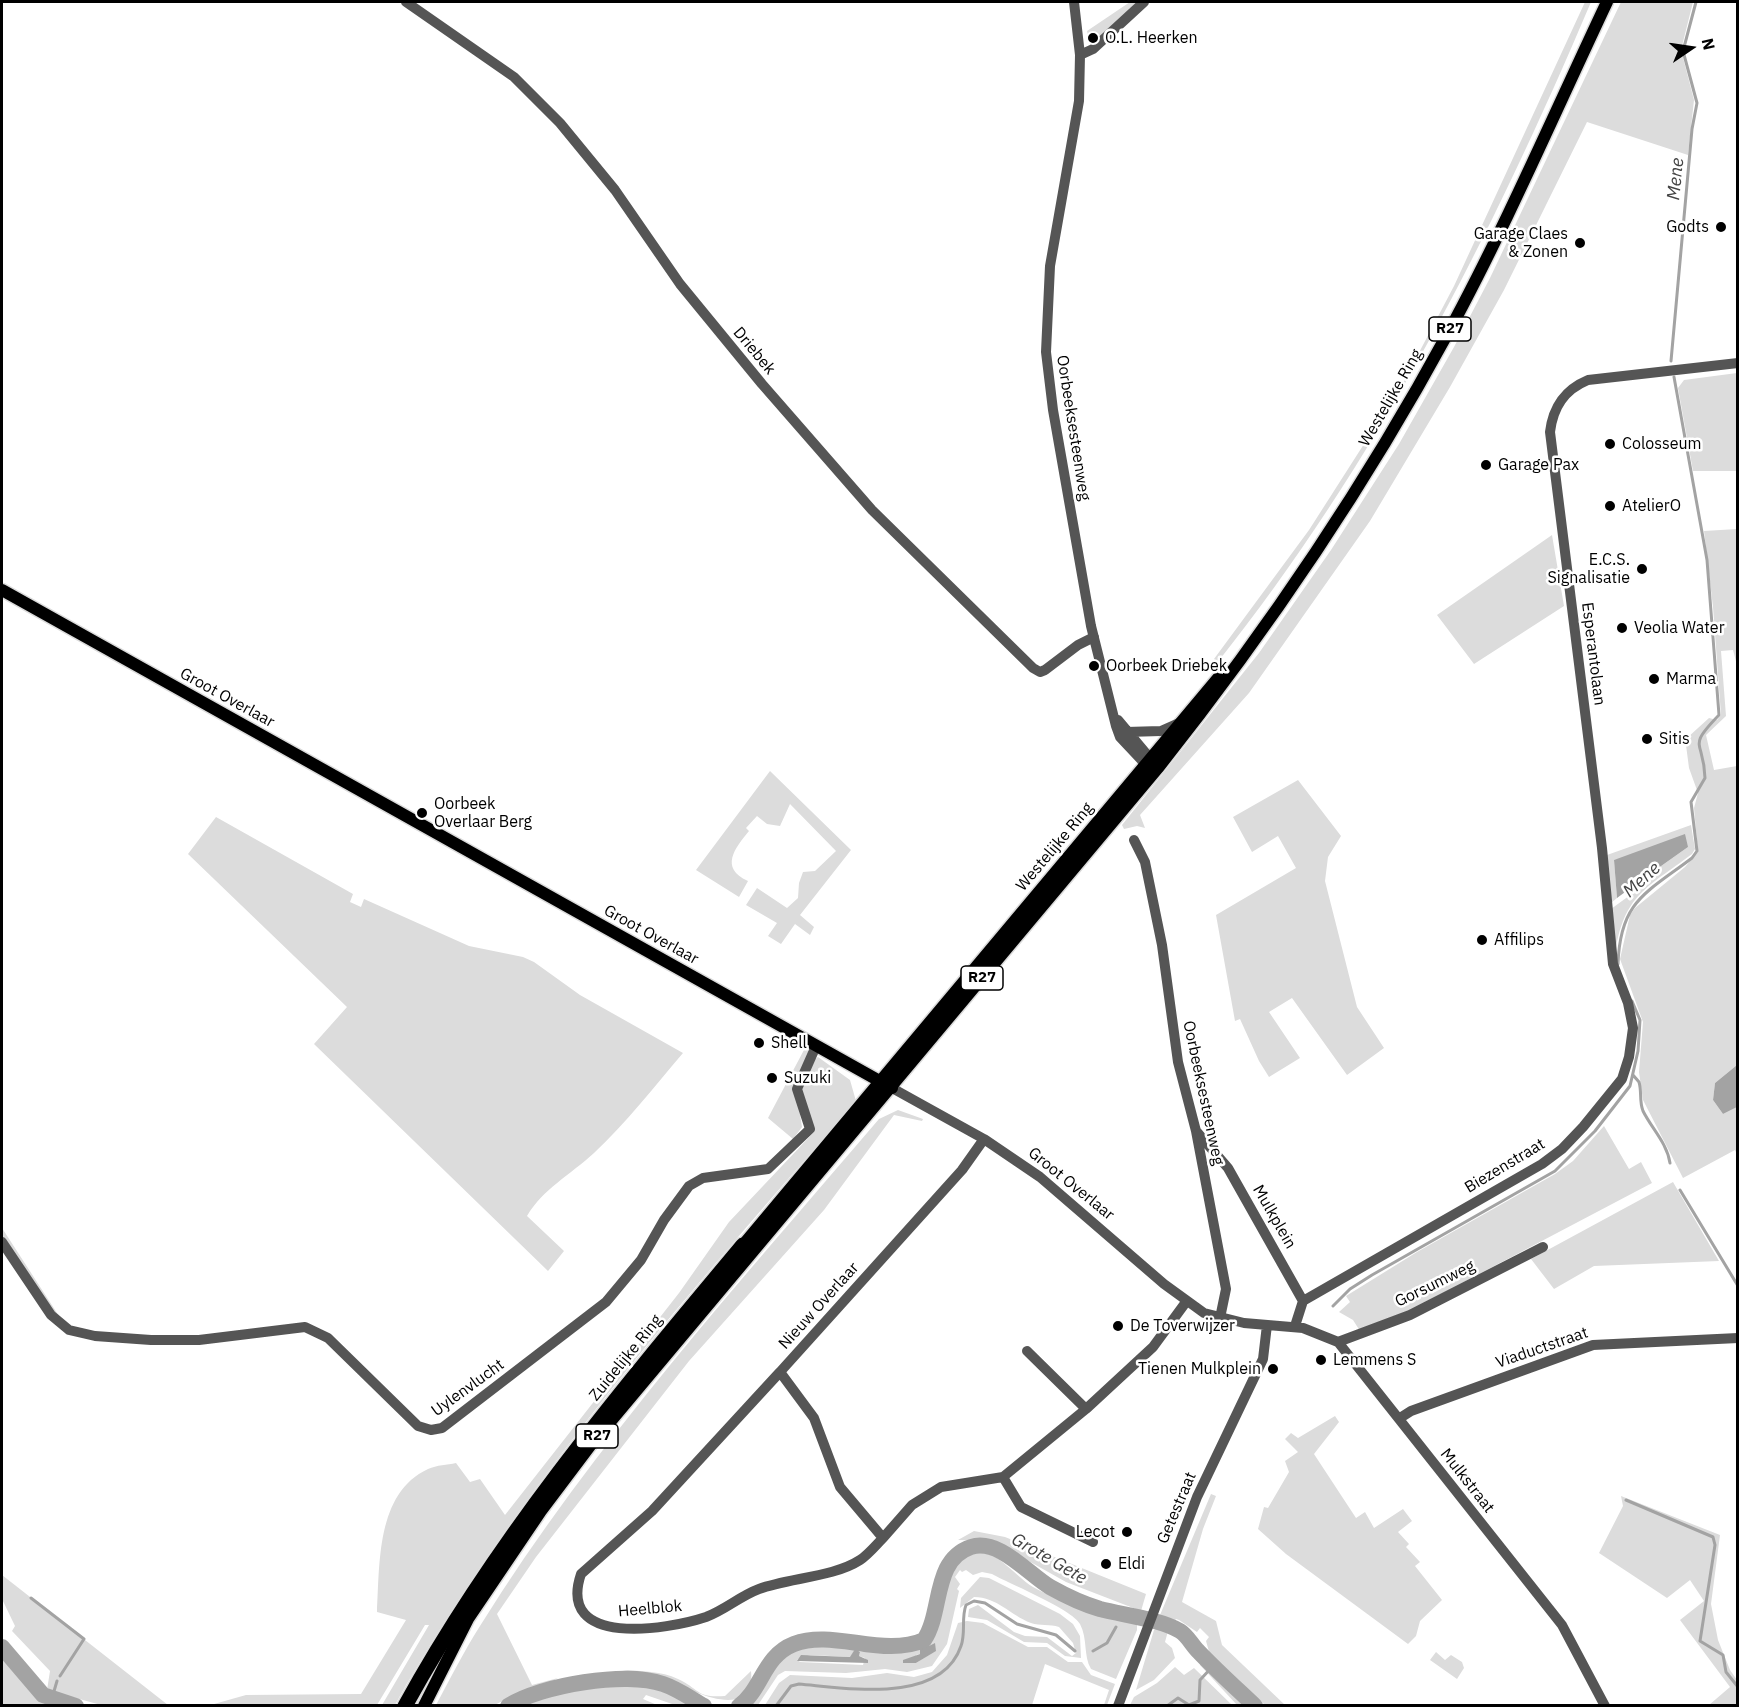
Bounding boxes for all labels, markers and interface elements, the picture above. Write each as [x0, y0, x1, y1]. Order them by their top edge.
north arrow [1661, 18, 1721, 78]
place label: O.L. Heerken [1105, 28, 1198, 48]
marker: O.L. Heerken [1086, 31, 1100, 45]
text: N [1697, 36, 1720, 52]
water label: Mene [1663, 157, 1689, 201]
place label: Godts [1666, 217, 1709, 237]
marker: Godts [1714, 220, 1728, 234]
place label: Garage Claes & Zonen [1474, 224, 1568, 262]
marker: Garage Claes & Zonen [1573, 236, 1587, 250]
road number: R27 [1429, 317, 1471, 341]
street label: Driebek [729, 323, 779, 379]
street label: Westelijke Ring [1355, 346, 1427, 450]
street label: Oorbeeksesteenweg [1052, 354, 1094, 502]
place label: Colosseum [1622, 434, 1702, 454]
marker: Colosseum [1603, 437, 1617, 451]
place label: Garage Pax [1498, 455, 1579, 475]
marker: Garage Pax [1479, 458, 1493, 472]
place label: AtelierO [1622, 496, 1681, 516]
marker: AtelierO [1603, 499, 1617, 513]
place label: E.C.S. Signalisatie [1548, 550, 1630, 588]
marker: E.C.S. Signalisatie [1635, 562, 1649, 576]
street label: Esperantolaan [1577, 601, 1609, 707]
place label: Veolia Water [1634, 618, 1725, 638]
marker: Veolia Water [1615, 621, 1629, 635]
place label: Oorbeek Driebek [1106, 656, 1227, 676]
marker: Oorbeek Driebek [1087, 659, 1101, 673]
street label: Groot Overlaar [176, 664, 278, 732]
place label: Marma [1666, 669, 1716, 689]
marker: Marma [1647, 672, 1661, 686]
place label: Sitis [1659, 729, 1690, 749]
marker: Sitis [1640, 732, 1654, 746]
place label: Oorbeek Overlaar Berg [434, 794, 532, 832]
street label: Westelijke Ring [1012, 799, 1098, 895]
marker: Oorbeek Overlaar Berg [415, 806, 429, 820]
water label: Mene [1619, 858, 1665, 902]
street label: Groot Overlaar [600, 901, 702, 969]
place label: Affilips [1494, 930, 1544, 950]
marker: Affilips [1475, 933, 1489, 947]
road number: R27 [961, 966, 1003, 990]
street label: Oorbeeksesteenweg [1178, 1019, 1228, 1167]
place label: Shell [771, 1033, 807, 1053]
marker: Shell [752, 1036, 766, 1050]
place label: Suzuki [784, 1068, 831, 1088]
marker: Suzuki [765, 1071, 779, 1085]
street label: Biezenstraat [1461, 1135, 1549, 1197]
street label: Groot Overlaar [1024, 1143, 1118, 1225]
street label: Mulkplein [1248, 1182, 1300, 1252]
street label: Gorsumweg [1392, 1256, 1478, 1312]
street label: Nieuw Overlaar [775, 1259, 863, 1353]
street label: Zuidelijke Ring [585, 1311, 667, 1405]
place label: De Toverwijzer [1130, 1316, 1235, 1336]
marker: De Toverwijzer [1111, 1319, 1125, 1333]
street label: Viaductstraat [1493, 1323, 1591, 1373]
place label: Lemmens S [1333, 1350, 1416, 1370]
marker: Lemmens S [1314, 1353, 1328, 1367]
street label: Uylenvlucht [428, 1355, 508, 1421]
place label: Tienen Mulkplein [1138, 1359, 1261, 1379]
marker: Tienen Mulkplein [1266, 1362, 1280, 1376]
road number: R27 [576, 1424, 618, 1448]
street label: Mulkstraat [1436, 1445, 1498, 1517]
street label: Getestraat [1153, 1469, 1201, 1547]
place label: Lecot [1076, 1522, 1115, 1542]
marker: Lecot [1120, 1525, 1134, 1539]
water label: Grote Gete [1008, 1529, 1090, 1589]
place label: Eldi [1118, 1554, 1145, 1574]
marker: Eldi [1099, 1557, 1113, 1571]
street label: Heelblok [617, 1597, 683, 1621]

